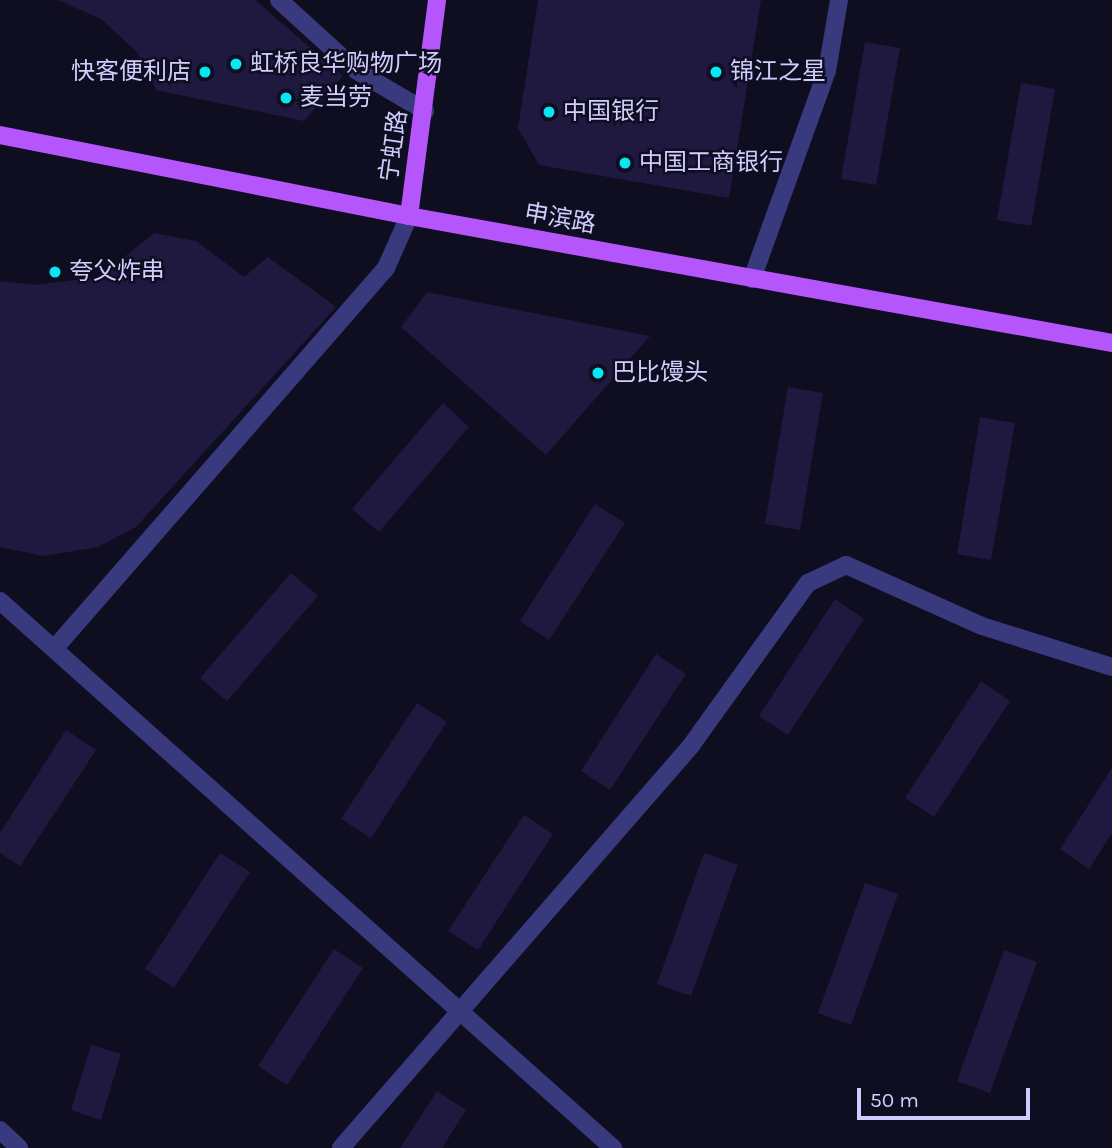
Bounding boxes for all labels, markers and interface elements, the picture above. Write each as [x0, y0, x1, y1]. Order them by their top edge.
place label: 虹桥良华购物广场 [250, 50, 442, 78]
marker: 虹桥良华购物广场 [228, 56, 244, 72]
place label: 快客便利店 [71, 58, 191, 86]
place label: 锦江之星 [730, 58, 826, 86]
marker: 快客便利店 [197, 64, 213, 80]
marker: 锦江之星 [708, 64, 724, 80]
place label: 麦当劳 [300, 84, 372, 112]
marker: 麦当劳 [278, 90, 294, 106]
place label: 中国银行 [563, 98, 659, 126]
marker: 中国银行 [541, 104, 557, 120]
street label: 宁虹路 [375, 108, 413, 184]
place label: 中国工商银行 [639, 149, 783, 177]
marker: 中国工商银行 [617, 155, 633, 171]
street label: 申滨路 [522, 199, 598, 239]
place label: 夸父炸串 [69, 258, 165, 286]
marker: 夸父炸串 [47, 264, 63, 280]
place label: 巴比馒头 [612, 359, 708, 387]
marker: 巴比馒头 [590, 365, 606, 381]
scale bar [860, 1074, 1033, 1118]
text: 50 m [870, 1088, 919, 1112]

